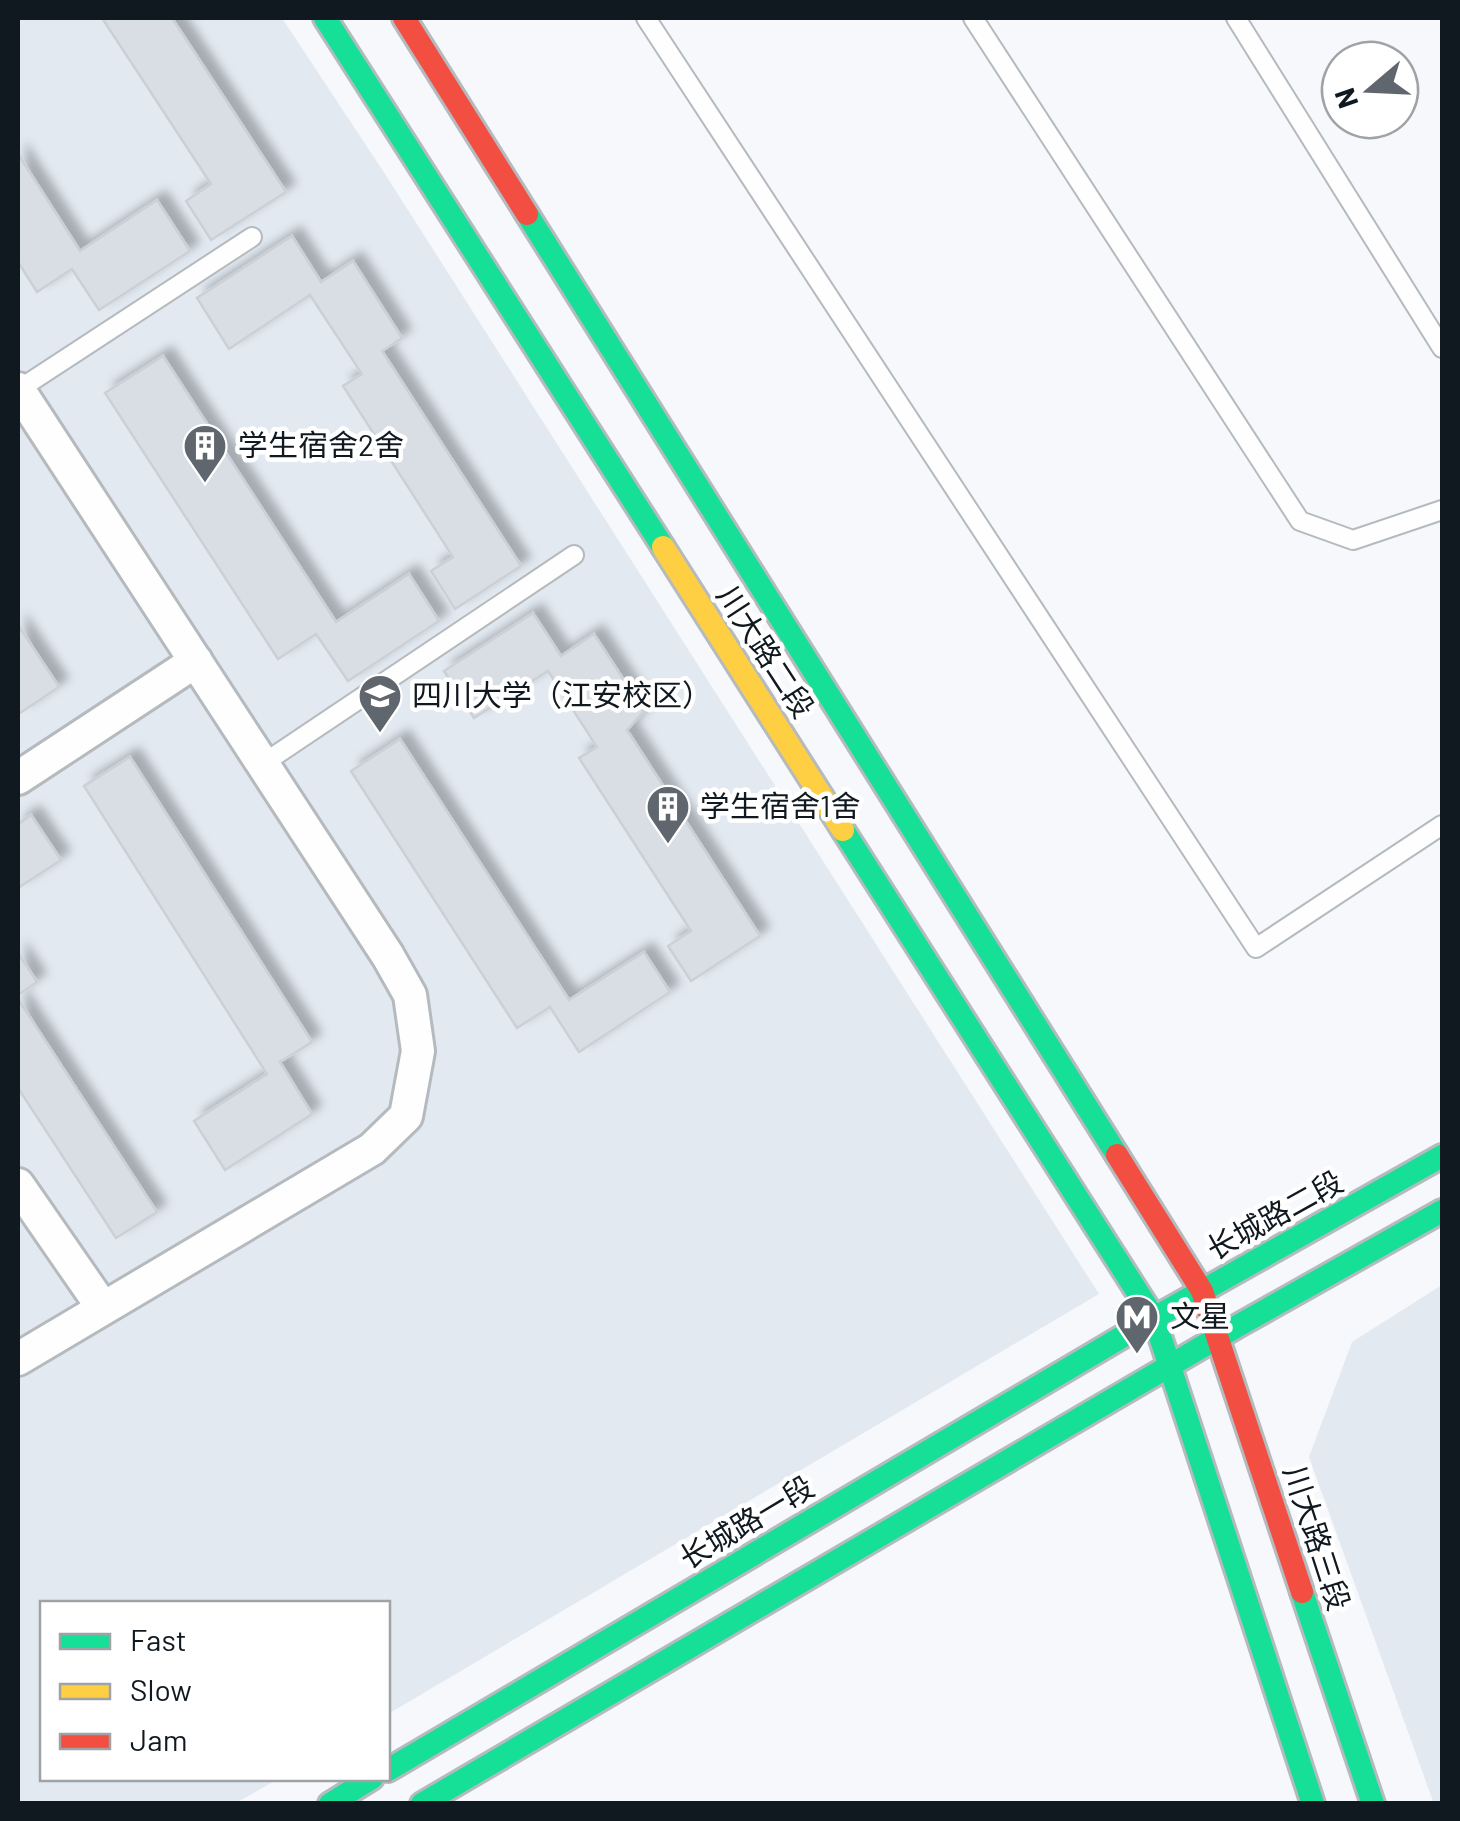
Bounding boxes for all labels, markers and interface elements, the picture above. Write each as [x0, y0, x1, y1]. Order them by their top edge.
north arrow [1320, 40, 1420, 140]
text: N [1326, 84, 1365, 113]
building icon: 学生宿舍2舍 [182, 423, 228, 484]
place label: 学生宿舍2舍 [238, 426, 404, 462]
street label: 川大路二段 [711, 578, 823, 724]
school or university icon: 四川大学（江安校区） [357, 673, 403, 734]
place label: 四川大学（江安校区） [412, 676, 712, 712]
building icon: 学生宿舍1舍 [645, 784, 691, 845]
place label: 学生宿舍1舍 [700, 787, 861, 823]
street label: 长城路二段 [1200, 1162, 1348, 1266]
metro station icon: 文星 [1114, 1294, 1160, 1355]
place label: 文星 [1170, 1297, 1230, 1333]
street label: 川大路三段 [1278, 1460, 1358, 1614]
street label: 长城路一段 [672, 1467, 820, 1575]
legend [40, 1601, 390, 1781]
text: Fast [130, 1621, 187, 1657]
text: Slow [130, 1671, 192, 1707]
text: Jam [130, 1721, 187, 1757]

